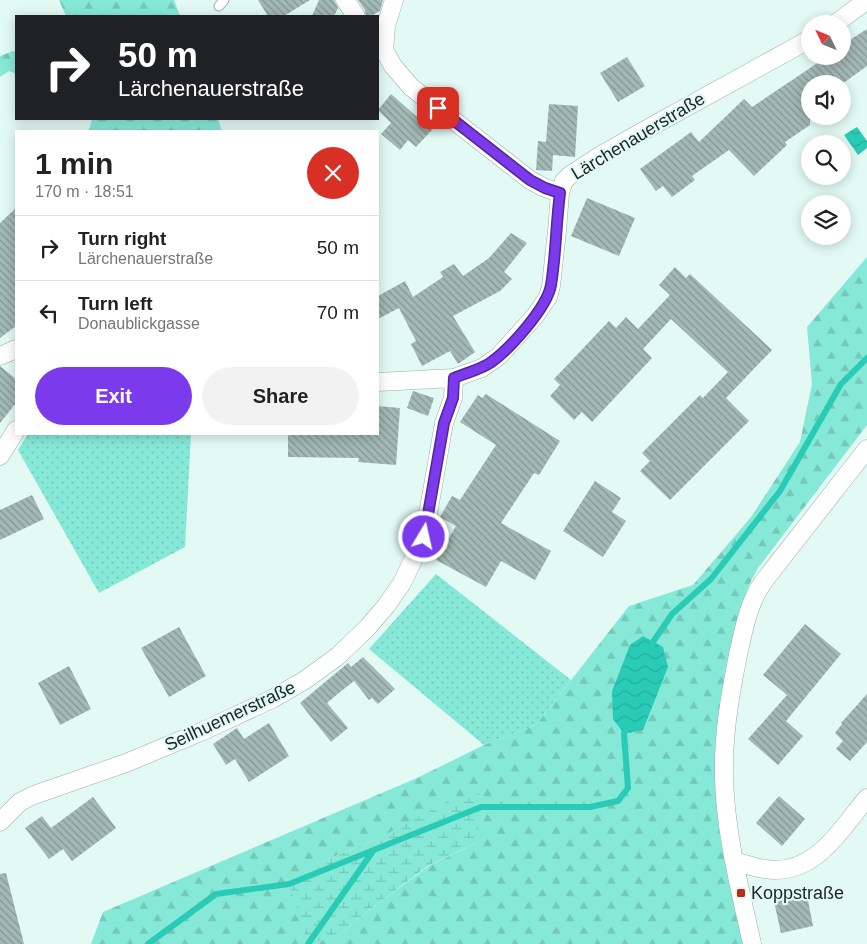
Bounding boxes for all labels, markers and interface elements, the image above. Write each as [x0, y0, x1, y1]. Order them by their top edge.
north arrow [801, 15, 851, 65]
map controls [801, 15, 851, 245]
icon: right [35, 35, 100, 100]
text: 50 m [118, 35, 198, 74]
button: sound [801, 75, 851, 125]
text: Lärchenauerstraße [118, 76, 304, 101]
pin [417, 87, 459, 129]
street label: Lärchenauerstraße [568, 88, 708, 184]
icon: arrive [424, 94, 452, 122]
button: search [801, 135, 851, 185]
text: 1 min [35, 147, 113, 180]
button: close [307, 147, 359, 199]
text: 170 m · 18:51 [35, 183, 134, 200]
button: layers [801, 195, 851, 245]
text: Turn right [78, 228, 166, 249]
icon: right [35, 234, 63, 262]
text: 50 m [317, 237, 359, 258]
text: Lärchenauerstraße [78, 250, 213, 267]
text: Turn left [78, 293, 153, 314]
icon: left [35, 299, 63, 327]
text: 70 m [317, 302, 359, 323]
text: Donaublickgasse [78, 315, 200, 332]
button: Exit [35, 367, 192, 425]
button: Share [202, 367, 359, 425]
position arrow [397, 510, 449, 562]
street label: Seilhuemerstraße [161, 677, 299, 755]
place label: Koppstraße [751, 883, 844, 903]
marker: Koppstraße [735, 887, 747, 899]

